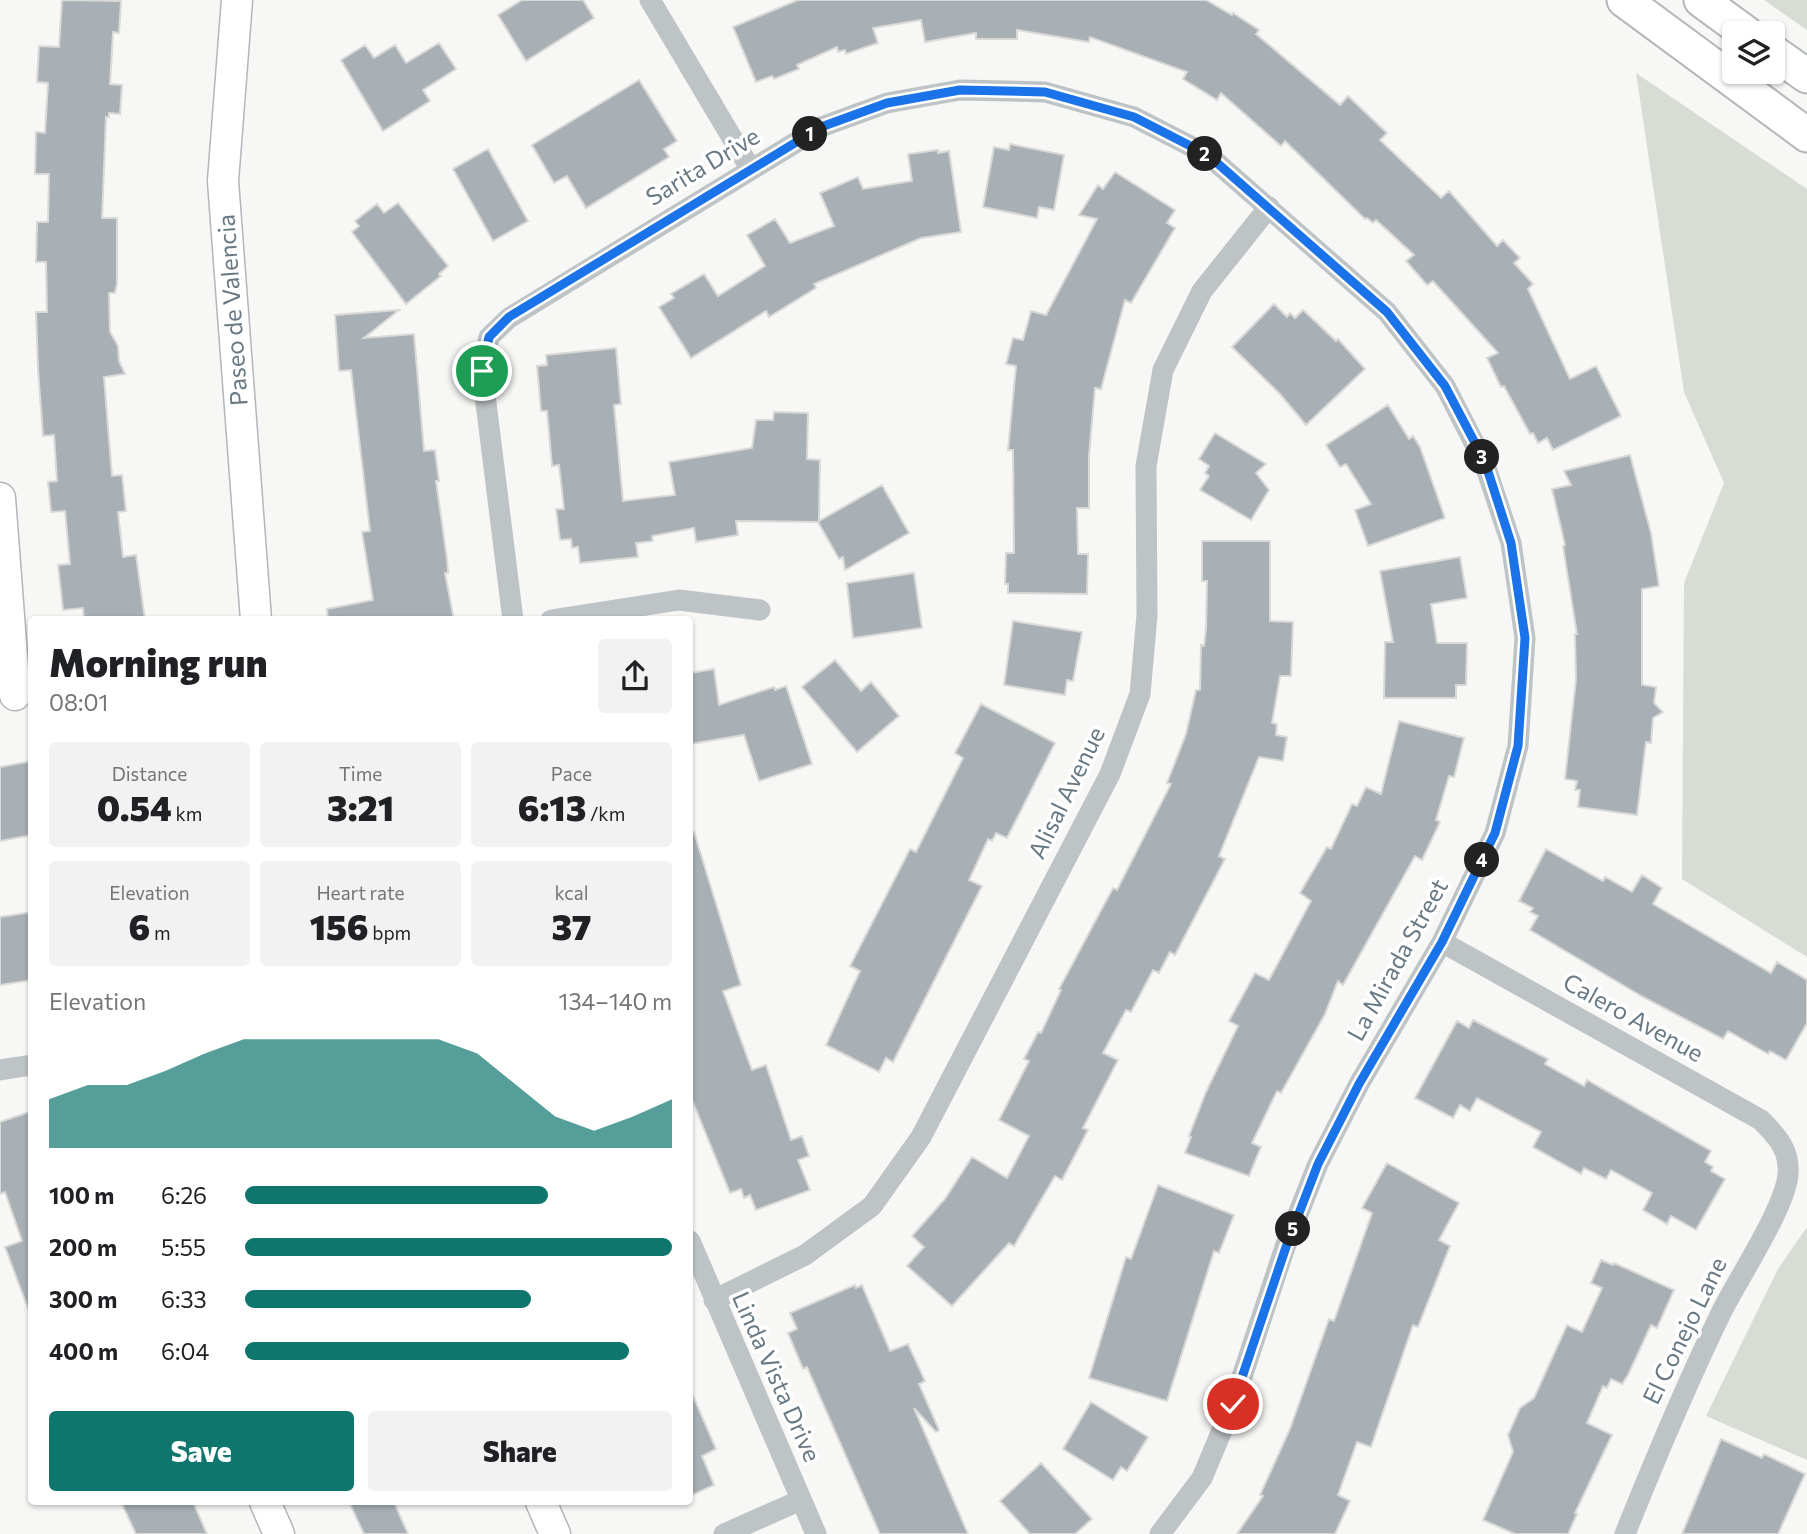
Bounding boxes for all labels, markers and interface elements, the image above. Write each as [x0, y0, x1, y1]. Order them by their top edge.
map controls [1722, 21, 1785, 84]
button: layers [1722, 21, 1785, 84]
pin: 1 [792, 116, 828, 152]
street label: Sarita Drive [640, 120, 764, 211]
text: 1 [805, 122, 814, 145]
pin: 2 [1188, 136, 1222, 172]
text: 2 [1199, 142, 1210, 165]
street label: Paseo de Valencia [210, 213, 253, 407]
pin [452, 341, 512, 401]
icon: arrive [463, 352, 501, 390]
pin: 3 [1464, 440, 1500, 475]
text: 3 [1476, 445, 1487, 468]
text: Morning run [49, 638, 268, 685]
button: share [598, 639, 672, 713]
text: 08:01 [49, 688, 108, 716]
street label: Alisal Avenue [1021, 722, 1110, 863]
text: Distance [112, 762, 187, 785]
text: Time [339, 762, 382, 785]
text: Pace [551, 762, 592, 785]
text: 0.54 [97, 785, 172, 828]
text: 3:21 [327, 785, 394, 828]
text: 6:13 [518, 785, 586, 828]
text: km [172, 802, 202, 825]
text: /km [586, 802, 625, 825]
pin: 4 [1464, 842, 1500, 878]
text: 4 [1476, 848, 1487, 871]
street label: La Mirada Street [1340, 873, 1453, 1045]
text: Elevation [109, 881, 190, 904]
text: Heart rate [316, 881, 405, 904]
text: kcal [554, 881, 589, 904]
text: 6 [128, 904, 150, 947]
text: 156 [310, 904, 369, 947]
text: 37 [552, 904, 591, 947]
text: m [150, 921, 171, 944]
text: bpm [369, 921, 411, 944]
street label: Calero Avenue [1559, 966, 1709, 1067]
text: Elevation [49, 987, 146, 1015]
text: 134–140 m [559, 987, 672, 1015]
text: 100 m [49, 1181, 114, 1209]
text: 6:26 [161, 1181, 207, 1209]
pin: 5 [1276, 1212, 1310, 1246]
text: 5 [1287, 1217, 1298, 1240]
text: 200 m [49, 1233, 117, 1261]
text: 5:55 [161, 1233, 206, 1261]
street label: El Conejo Lane [1636, 1252, 1732, 1409]
text: 300 m [49, 1285, 117, 1313]
text: 6:33 [161, 1285, 207, 1313]
street label: Linda Vista Drive [727, 1287, 828, 1466]
text: 400 m [49, 1337, 118, 1365]
text: 6:04 [161, 1337, 209, 1365]
pin [1203, 1374, 1263, 1434]
icon: check [1214, 1385, 1252, 1423]
button: Save [49, 1411, 354, 1491]
button: Share [368, 1411, 672, 1491]

